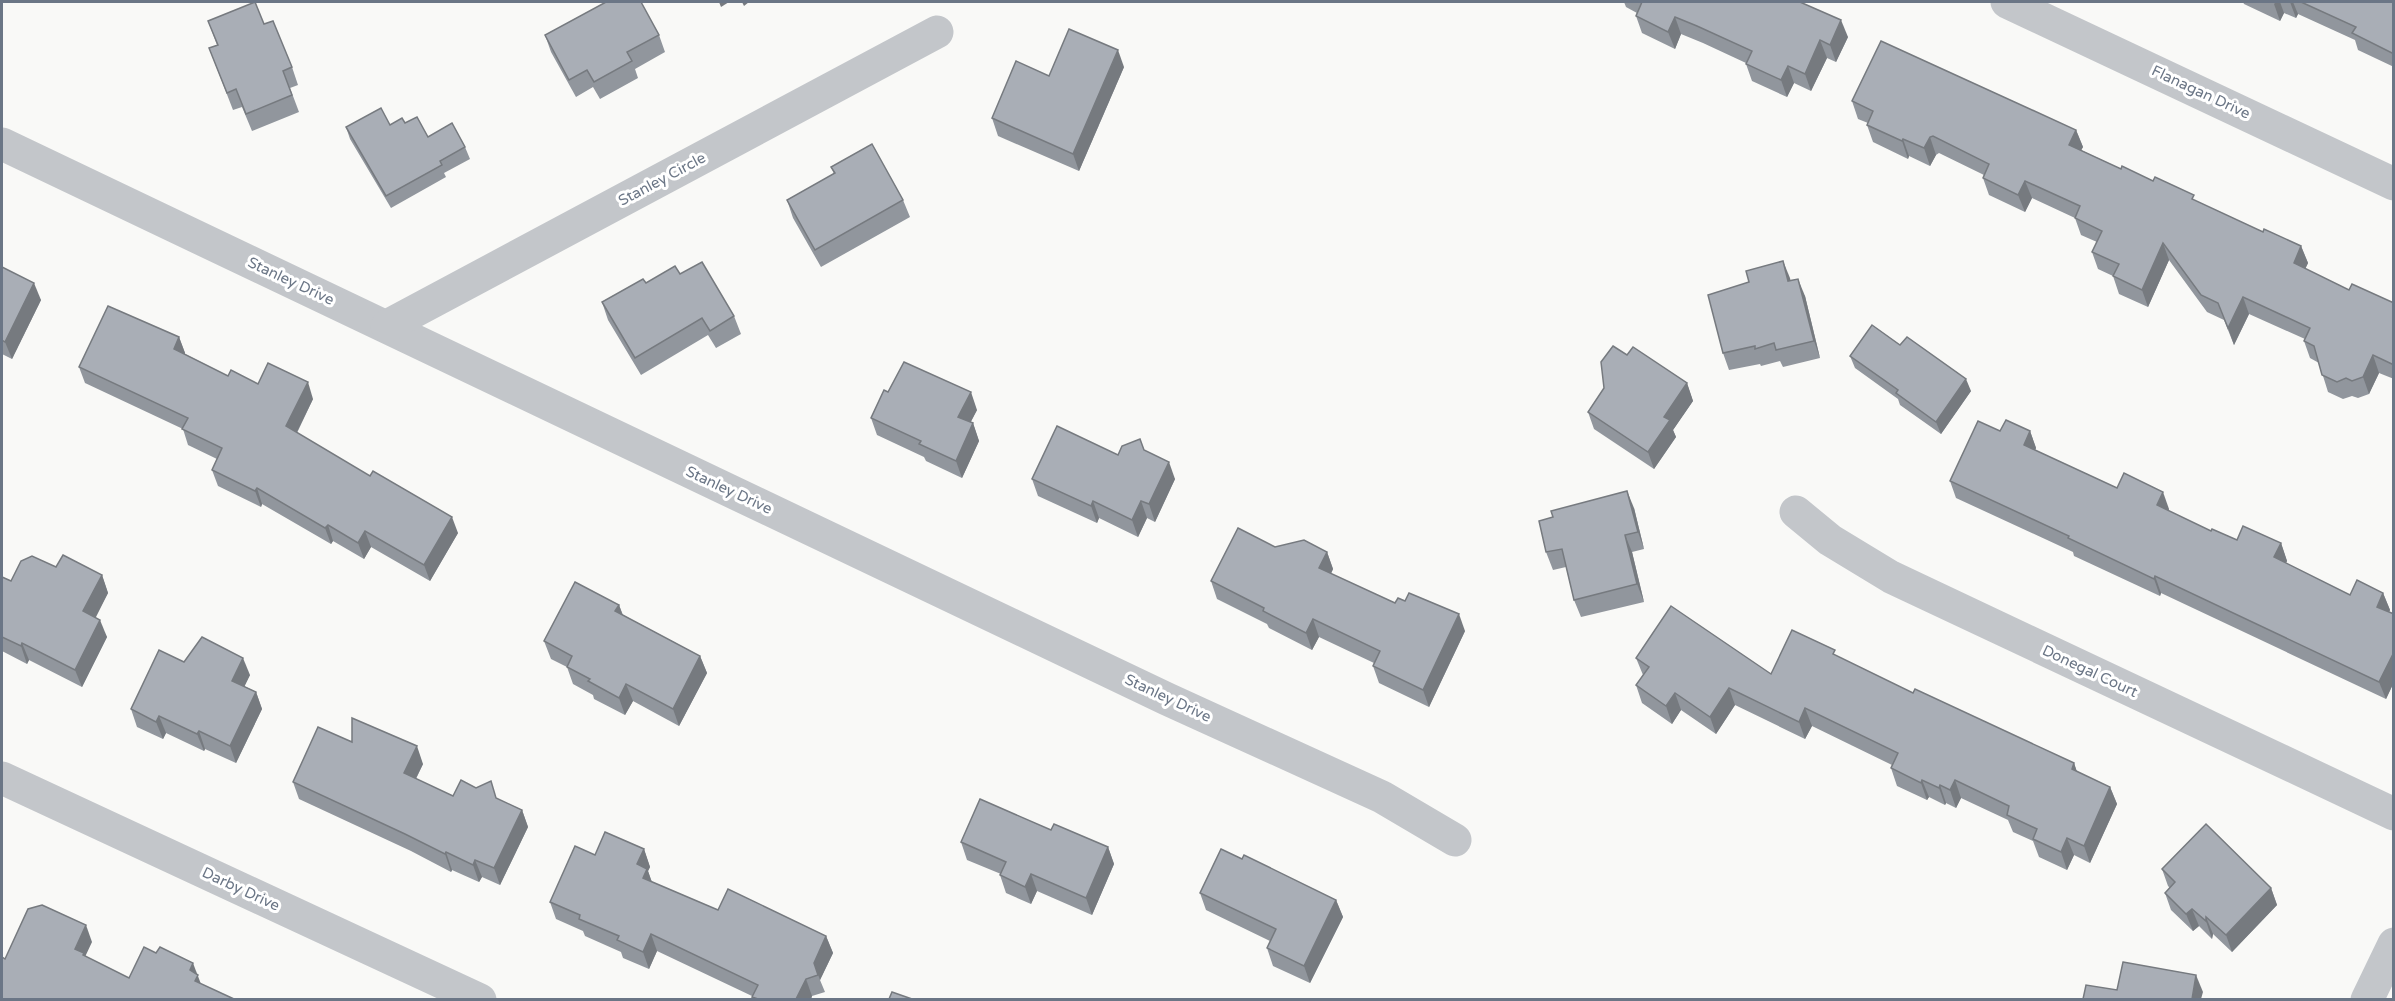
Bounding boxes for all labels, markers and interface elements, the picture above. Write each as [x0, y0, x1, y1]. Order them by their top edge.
street label: Flanagan Drive [2149, 61, 2253, 123]
street label: Stanley Circle [615, 148, 709, 210]
street label: Stanley Drive [245, 253, 337, 309]
street label: Stanley Drive [683, 462, 775, 518]
street label: Donegal Court [2039, 641, 2141, 701]
street label: Stanley Drive [1122, 670, 1214, 726]
street label: Darby Drive [199, 863, 283, 915]

